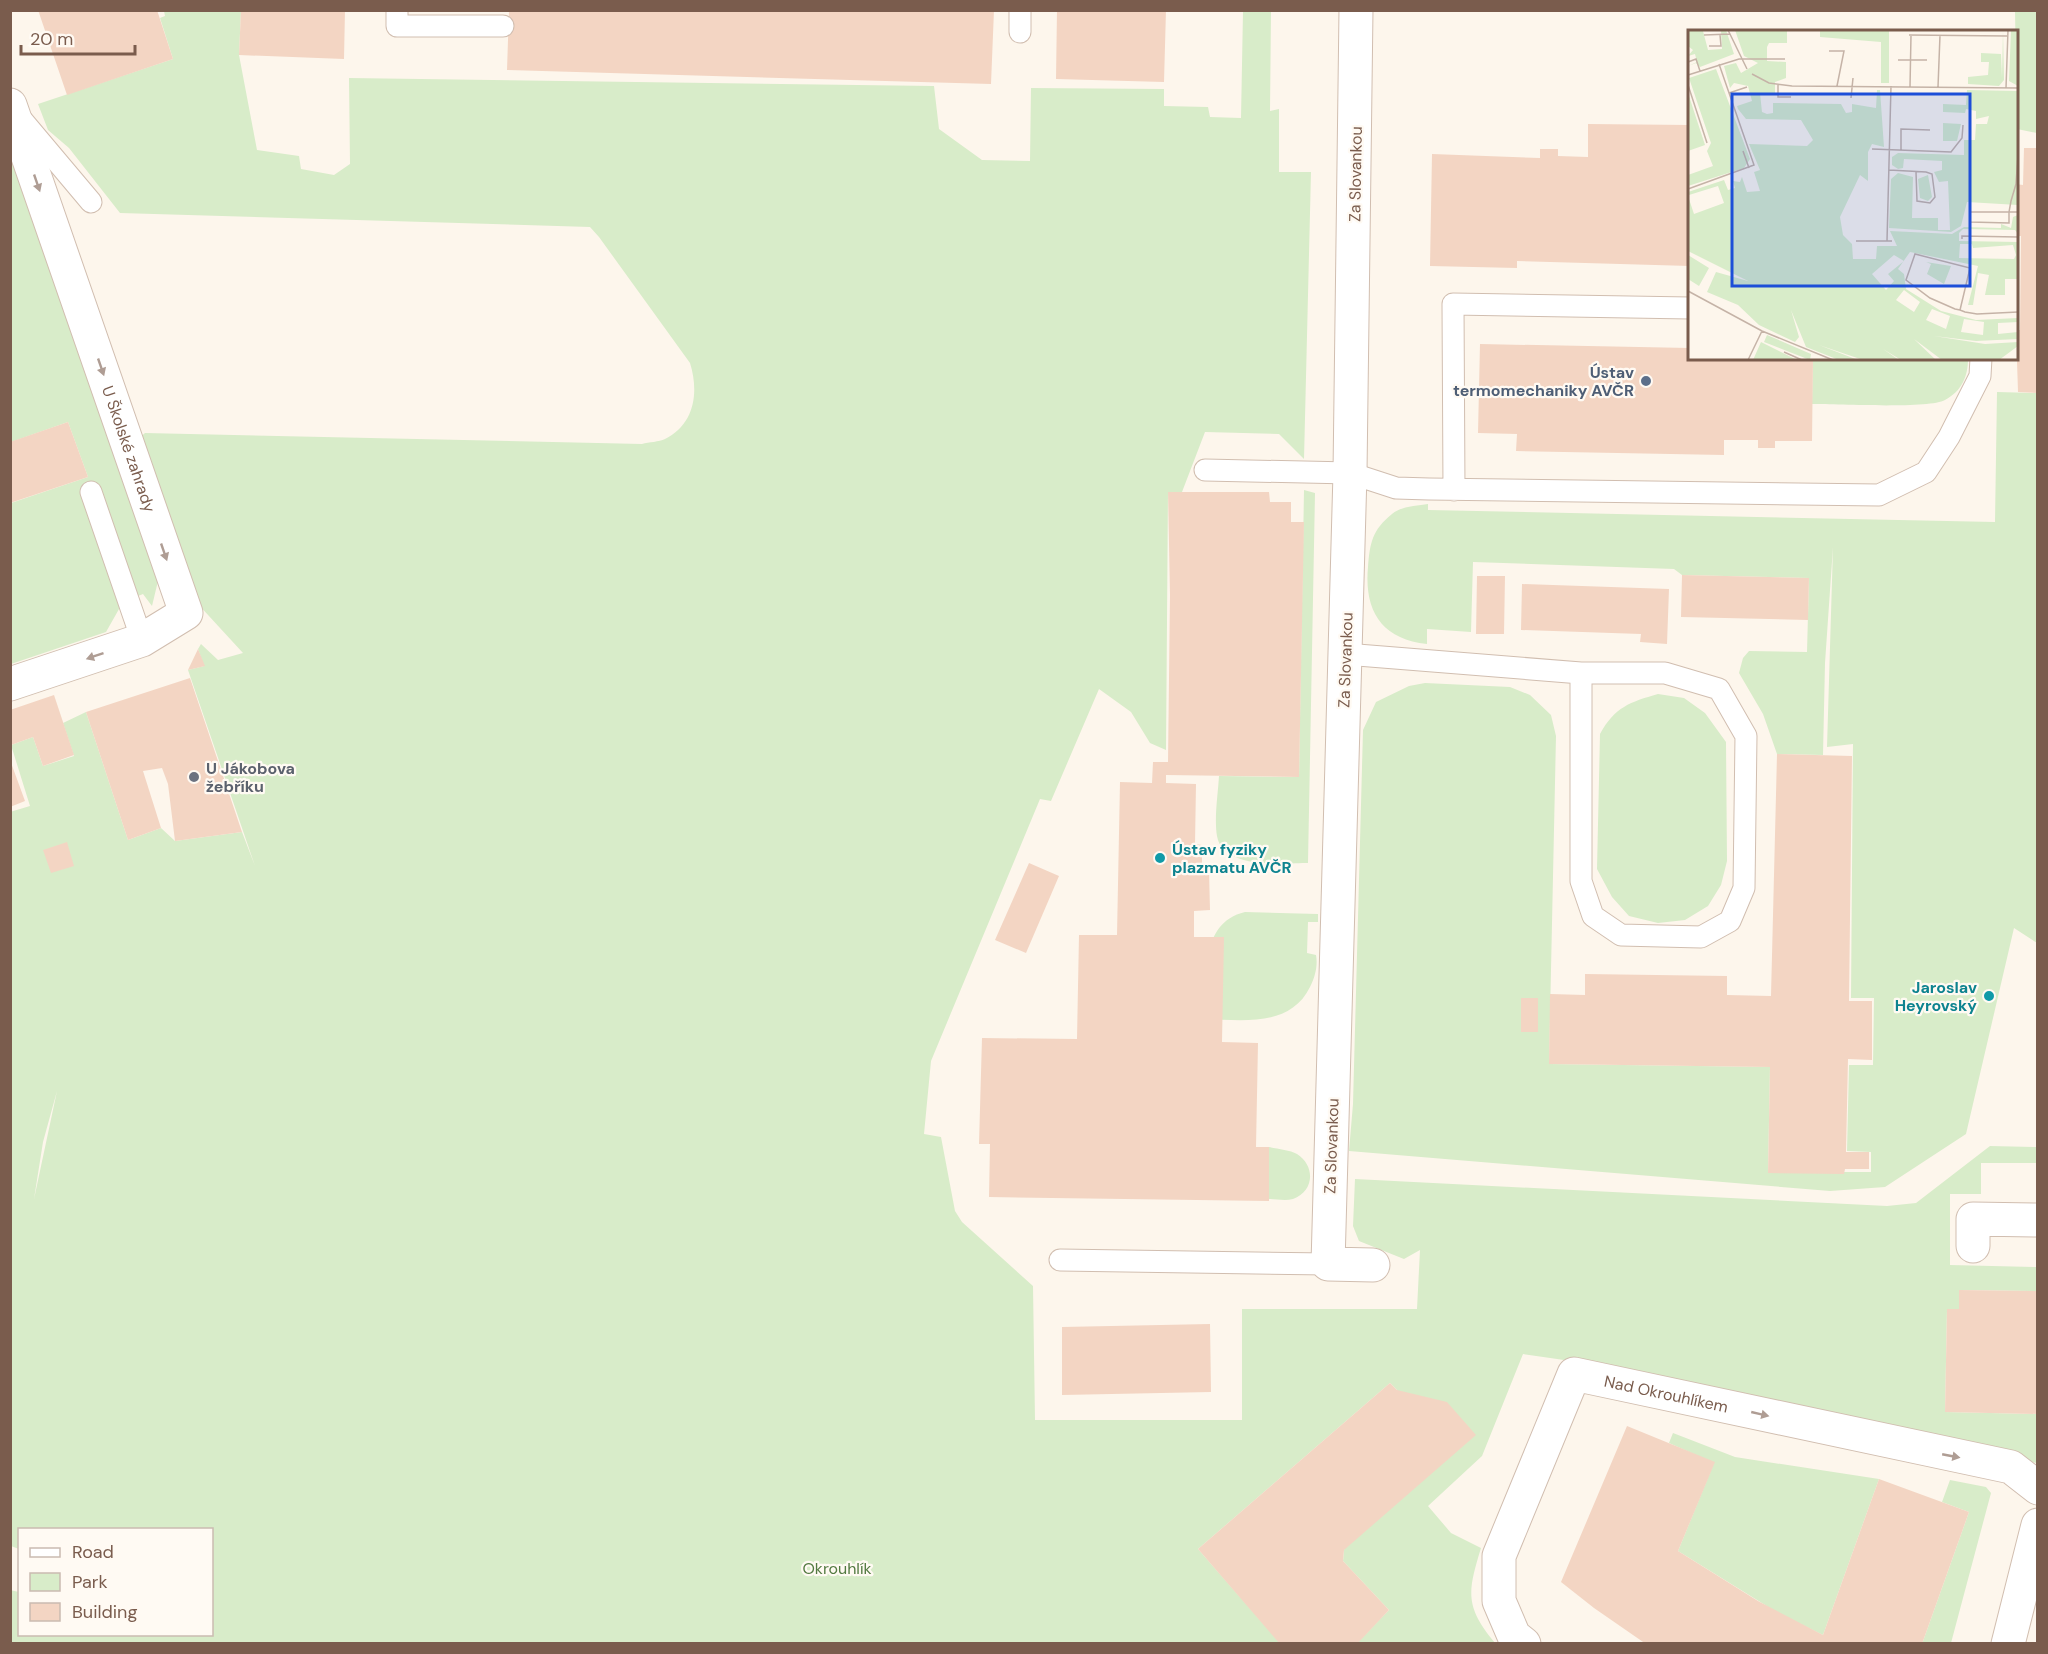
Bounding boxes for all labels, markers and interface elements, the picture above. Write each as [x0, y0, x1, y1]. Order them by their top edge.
scale bar [21, 18, 135, 56]
text: 20 m [30, 27, 73, 51]
inset map [1688, 30, 2018, 360]
street label: Za Slovankou [1344, 126, 1367, 222]
one-way arrow [33, 174, 43, 192]
one-way arrow [96, 358, 106, 376]
place label: Ústav termomechaniky AVČR [1453, 362, 1634, 401]
marker: Ústav termomechaniky AVČR [1639, 374, 1653, 388]
street label: U Školské zahrady [97, 383, 160, 515]
one-way arrow [160, 543, 170, 561]
street label: Za Slovankou [1333, 612, 1358, 708]
one-way arrow [86, 651, 104, 661]
place label: U Jákobova žebříku [206, 758, 295, 797]
marker: U Jákobova žebříku [187, 770, 201, 784]
place label: Ústav fyziky plazmatu AVČR [1172, 839, 1292, 878]
marker: Ústav fyziky plazmatu AVČR [1153, 851, 1167, 865]
place label: Jaroslav Heyrovský [1895, 977, 1977, 1016]
marker: Jaroslav Heyrovský [1982, 989, 1996, 1003]
street label: Za Slovankou [1319, 1098, 1344, 1194]
street label: Nad Okrouhlíkem [1602, 1371, 1730, 1418]
one-way arrow [1751, 1409, 1769, 1419]
one-way arrow [1941, 1452, 1960, 1461]
legend [18, 1528, 213, 1636]
text: Road [72, 1540, 114, 1564]
park label: Okrouhlík [802, 1558, 872, 1579]
text: Park [72, 1570, 108, 1594]
text: Building [72, 1600, 137, 1624]

